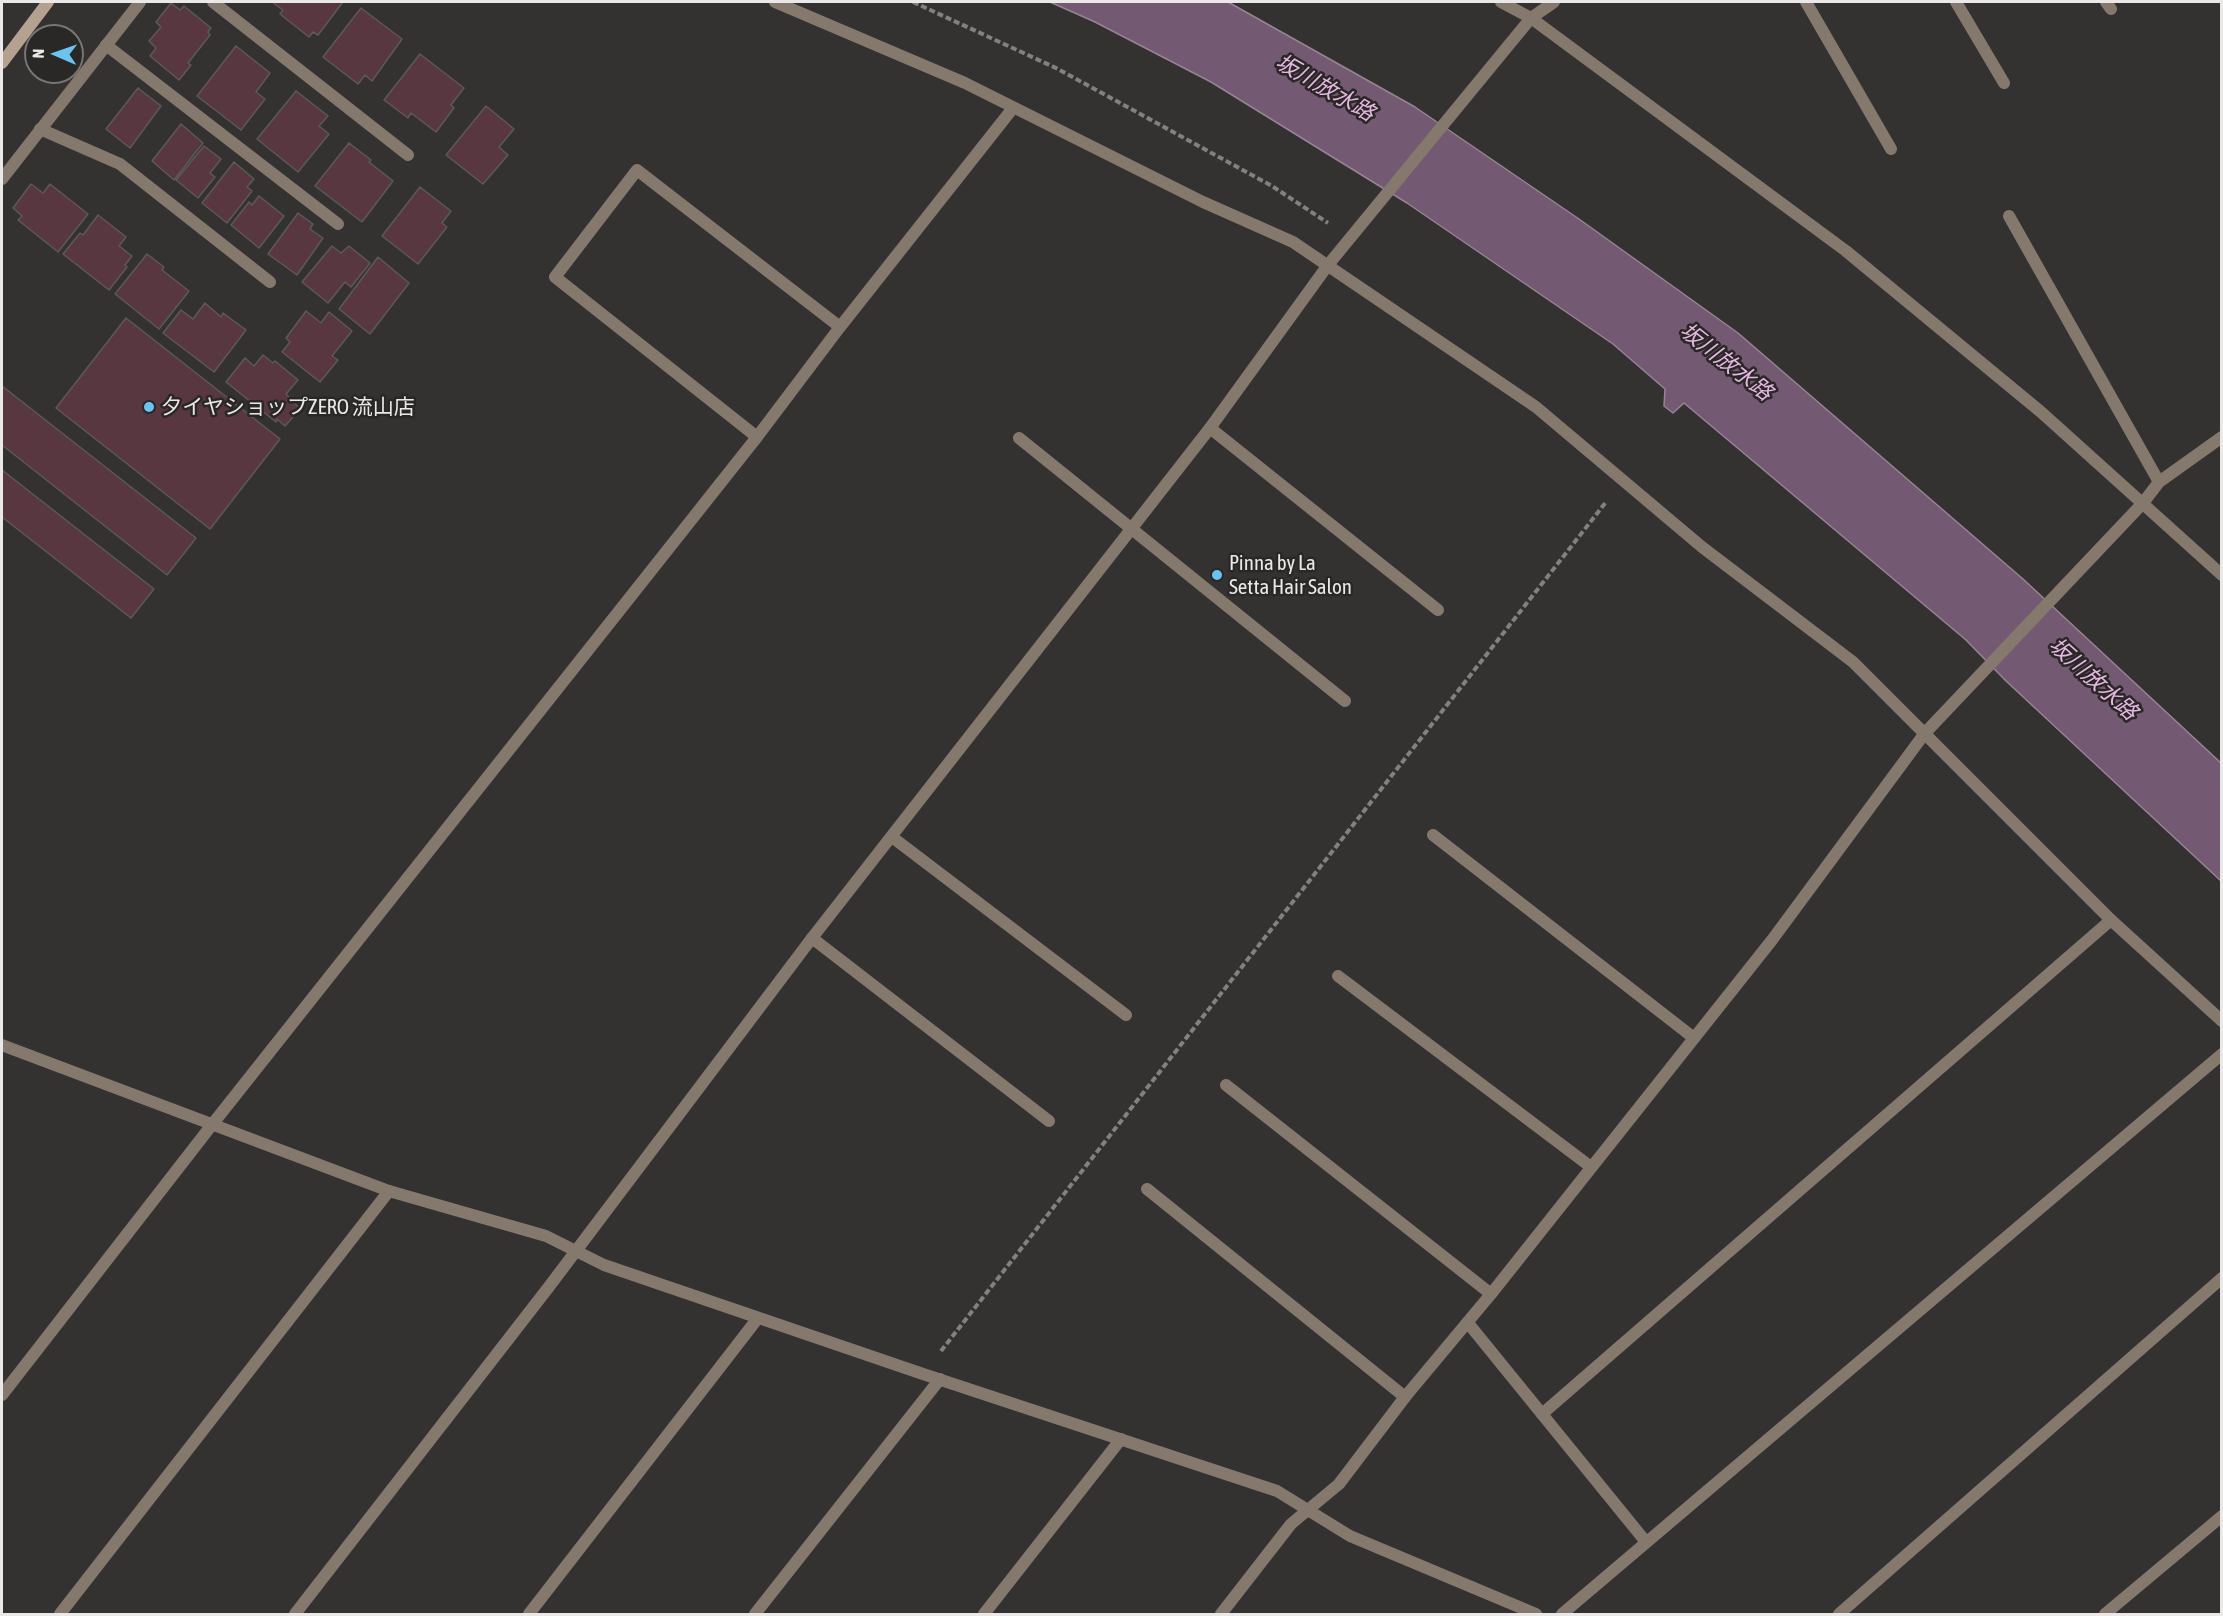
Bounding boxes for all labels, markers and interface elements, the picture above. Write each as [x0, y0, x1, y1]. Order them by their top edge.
north arrow [24, 24, 84, 84]
text: N [29, 48, 47, 58]
water label: 坂川放水路 [1271, 49, 1379, 127]
water label: 坂川放水路 [1675, 318, 1777, 406]
place label: 夕イヤショップZERO 流山店 [161, 394, 415, 420]
marker: 夕イヤショップZERO 流山店 [142, 400, 156, 414]
place label: Pinna by La Setta Hair Salon [1229, 550, 1352, 600]
marker: Pinna by La Setta Hair Salon [1210, 568, 1224, 582]
water label: 坂川放水路 [2043, 632, 2143, 726]

